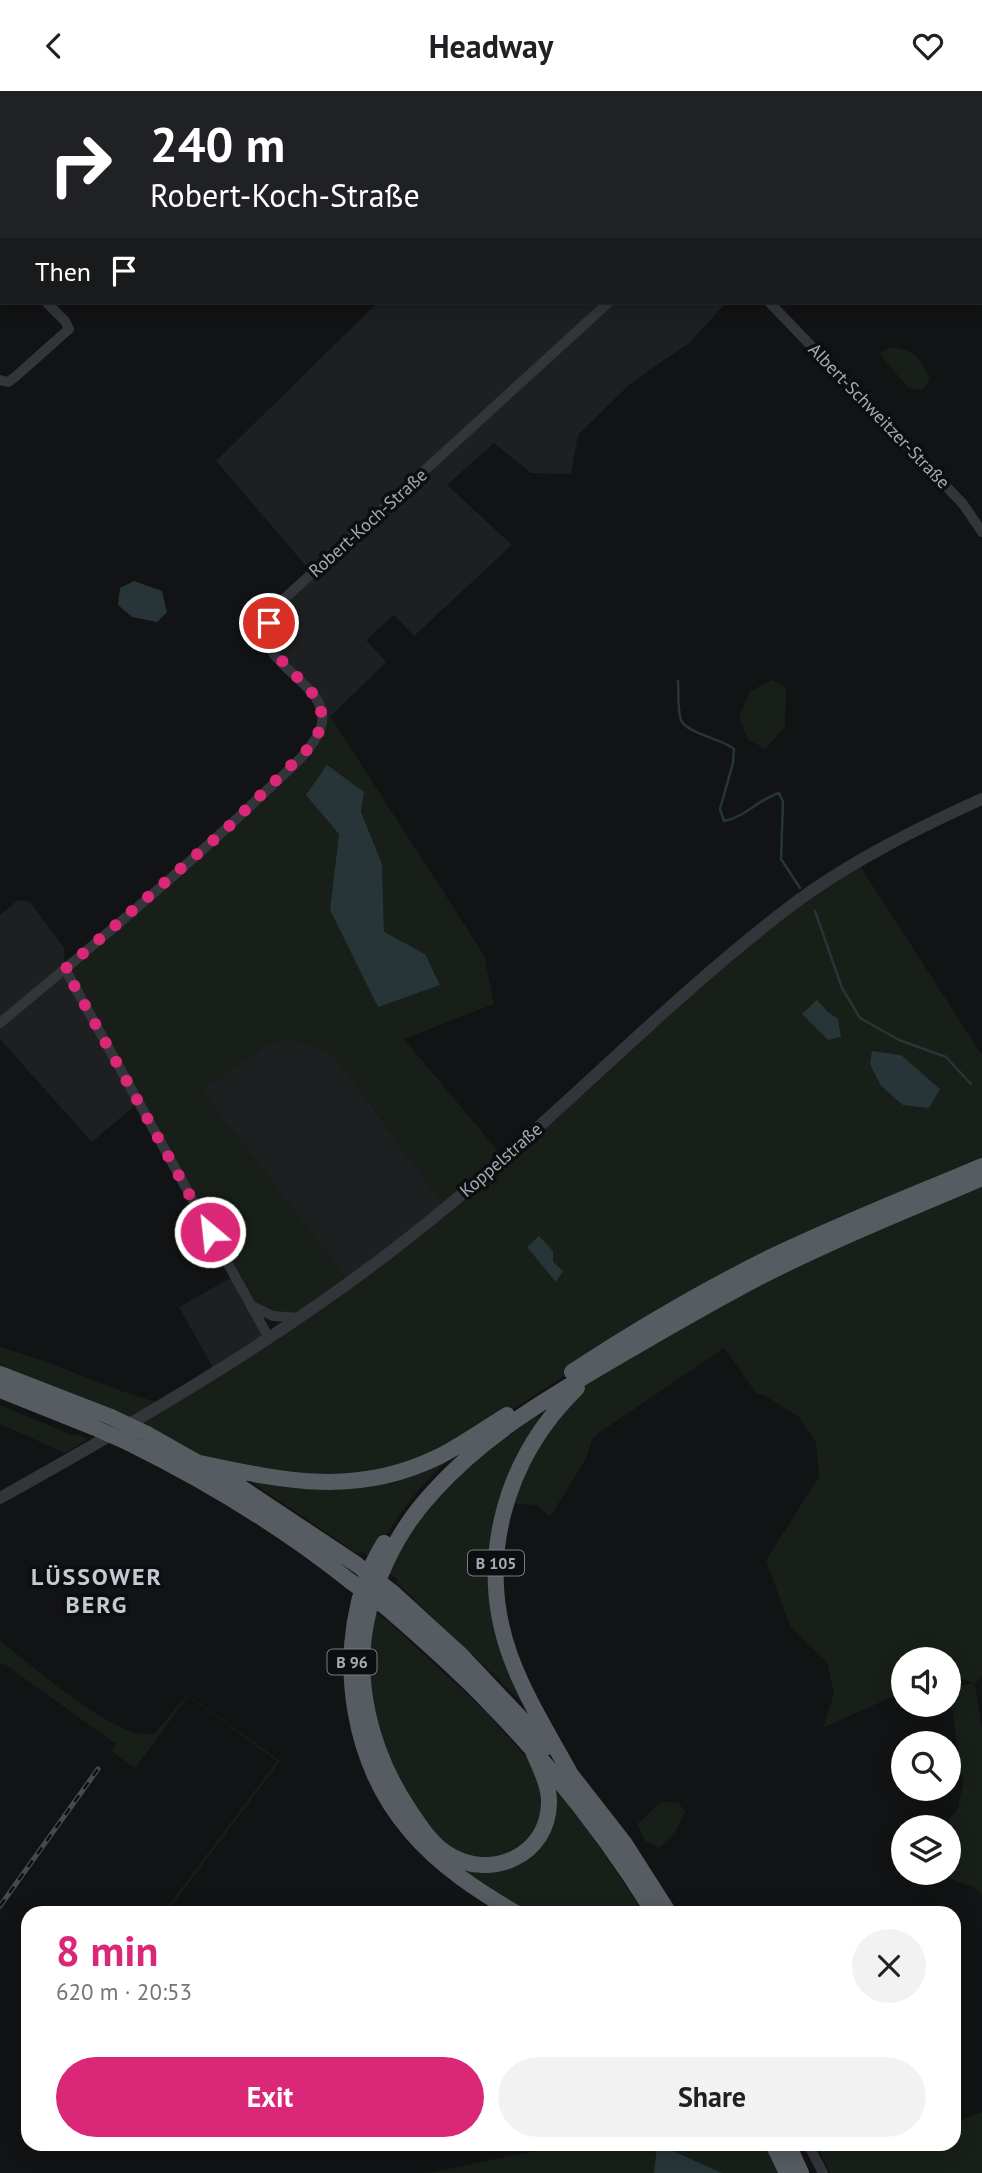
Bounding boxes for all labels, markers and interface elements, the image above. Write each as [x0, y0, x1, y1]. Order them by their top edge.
text: Headway [429, 25, 553, 67]
icon: back [35, 27, 73, 65]
icon: heart [909, 27, 947, 65]
text: 240 m [150, 112, 285, 176]
icon: right [35, 119, 126, 210]
text: Robert-Koch-Straße [150, 174, 420, 216]
icon: arrive [105, 252, 143, 290]
text: Then [35, 255, 91, 288]
street label: Albert-Schweitzer-Straße [804, 338, 955, 493]
street label: Robert-Koch-Straße [304, 463, 432, 582]
pin [239, 593, 299, 653]
icon: arrive [250, 604, 288, 642]
street label: Koppelstraße [455, 1117, 547, 1202]
position arrow [173, 1195, 247, 1269]
road number: B 105 [468, 1551, 524, 1575]
district label: LÜSSOWER BERG [31, 1561, 163, 1620]
map controls [891, 1647, 961, 1885]
button: sound [891, 1647, 961, 1717]
road number: B 96 [328, 1649, 376, 1674]
button: search [891, 1731, 961, 1801]
button: layers [891, 1815, 961, 1885]
text: 8 min [56, 1923, 158, 1978]
button: close [852, 1929, 926, 2003]
text: 620 m · 20:53 [56, 1977, 192, 2006]
button: Exit [56, 2057, 484, 2137]
button: Share [498, 2057, 926, 2137]

